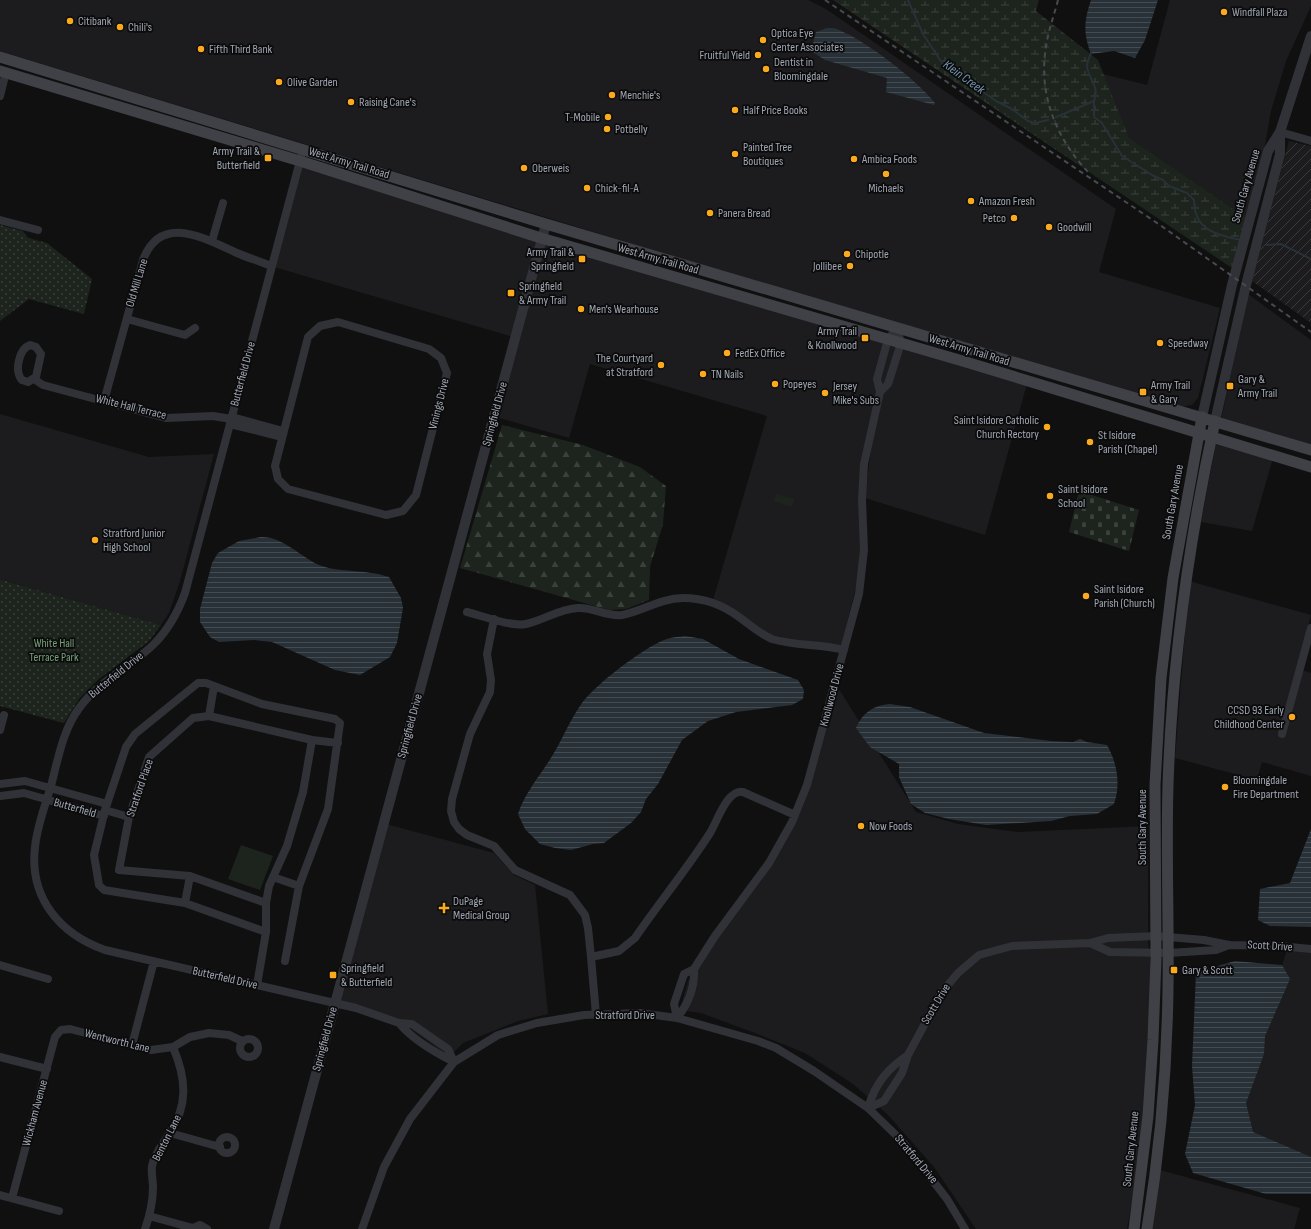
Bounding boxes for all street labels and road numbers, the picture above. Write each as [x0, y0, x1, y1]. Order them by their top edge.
street label: West Army Trail Road [307, 144, 391, 182]
street label: South Gary Avenue [1228, 147, 1264, 225]
street label: West Army Trail Road [616, 240, 700, 278]
street label: Old Mill Lane [123, 257, 152, 309]
street label: West Army Trail Road [927, 331, 1011, 369]
street label: Butterfield Drive [227, 340, 259, 408]
street label: Vinings Drive [425, 377, 453, 431]
street label: Springfield Drive [479, 380, 511, 448]
street label: White Hall Terrace [94, 391, 168, 423]
street label: South Gary Avenue [1159, 463, 1187, 541]
street label: Butterfield Drive [86, 648, 147, 702]
street label: Knollwood Drive [816, 662, 848, 728]
street label: Springfield Drive [394, 692, 426, 760]
street label: Stratford Place [123, 757, 157, 819]
street label: South Gary Avenue [1135, 789, 1150, 865]
street label: Butterfield [52, 795, 98, 821]
street label: Scott Drive [1247, 937, 1293, 955]
street label: Butterfield Drive [191, 963, 259, 993]
street label: Scott Drive [918, 981, 954, 1027]
street label: Springfield Drive [309, 1005, 341, 1073]
street label: Stratford Drive [595, 1008, 655, 1023]
street label: Wentworth Lane [83, 1026, 151, 1056]
street label: Wickham Avenue [19, 1078, 51, 1148]
street label: South Gary Avenue [1120, 1110, 1142, 1187]
street label: Benton Lane [149, 1112, 185, 1164]
street label: Stratford Drive [891, 1131, 941, 1187]

